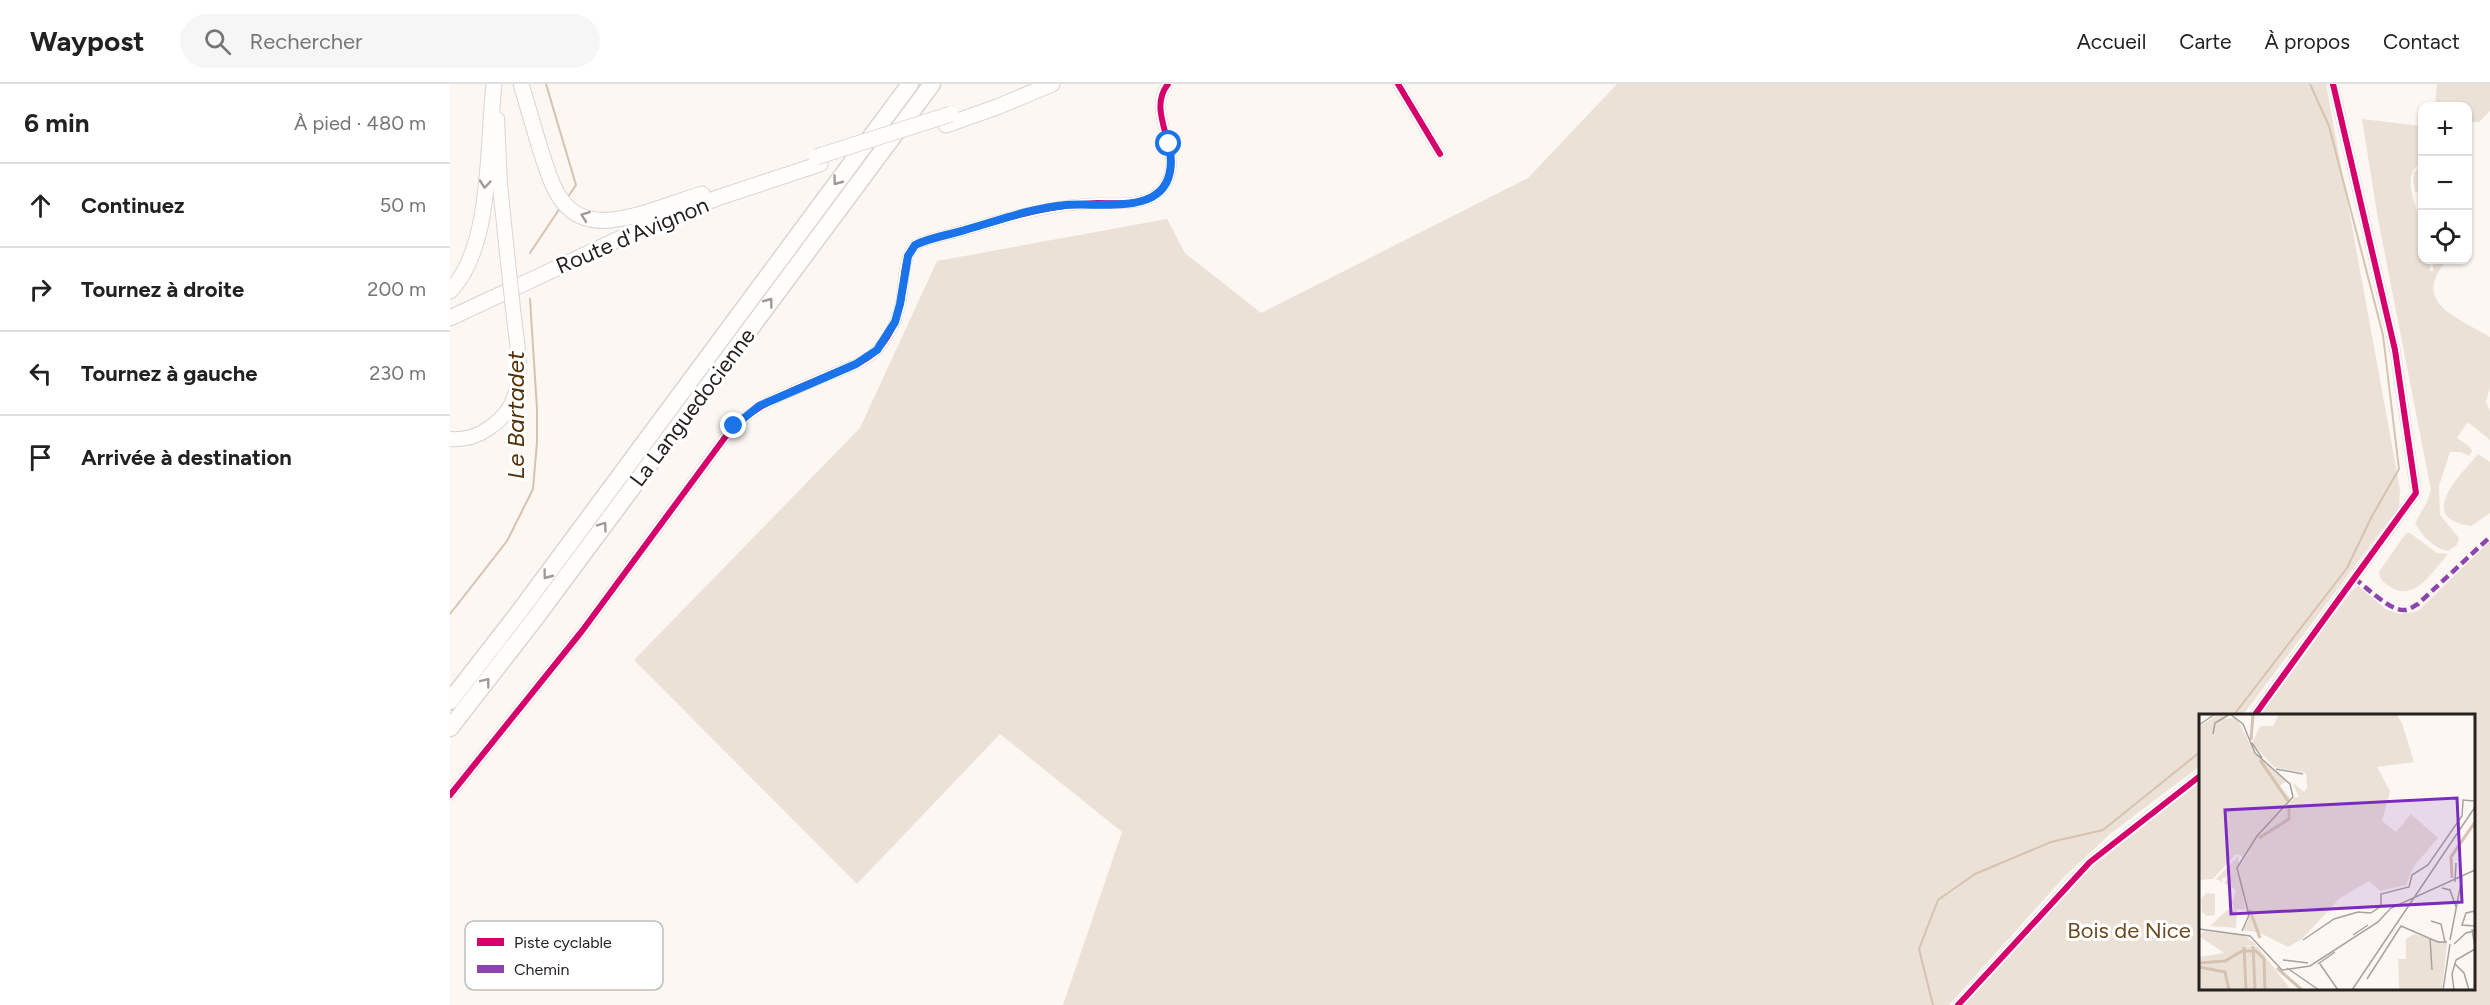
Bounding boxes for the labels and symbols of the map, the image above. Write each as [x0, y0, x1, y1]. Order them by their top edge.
route start [1155, 130, 1181, 156]
one-way arrow [833, 175, 844, 186]
one-way arrow [479, 180, 492, 189]
street label: Route d'Avignon [552, 191, 713, 280]
one-way arrow [580, 211, 591, 224]
one-way arrow [762, 298, 773, 309]
street label: La Languedocienne [624, 323, 761, 492]
water label: Le Bartadet [501, 350, 530, 479]
route end [720, 412, 746, 438]
one-way arrow [596, 522, 607, 533]
one-way arrow [543, 568, 554, 579]
one-way arrow [479, 678, 490, 689]
inset map [2199, 714, 2475, 990]
park label: Bois de Nice [2067, 917, 2191, 944]
legend [465, 921, 663, 990]
text: Piste cyclable [514, 933, 612, 952]
text: Chemin [514, 960, 570, 979]

